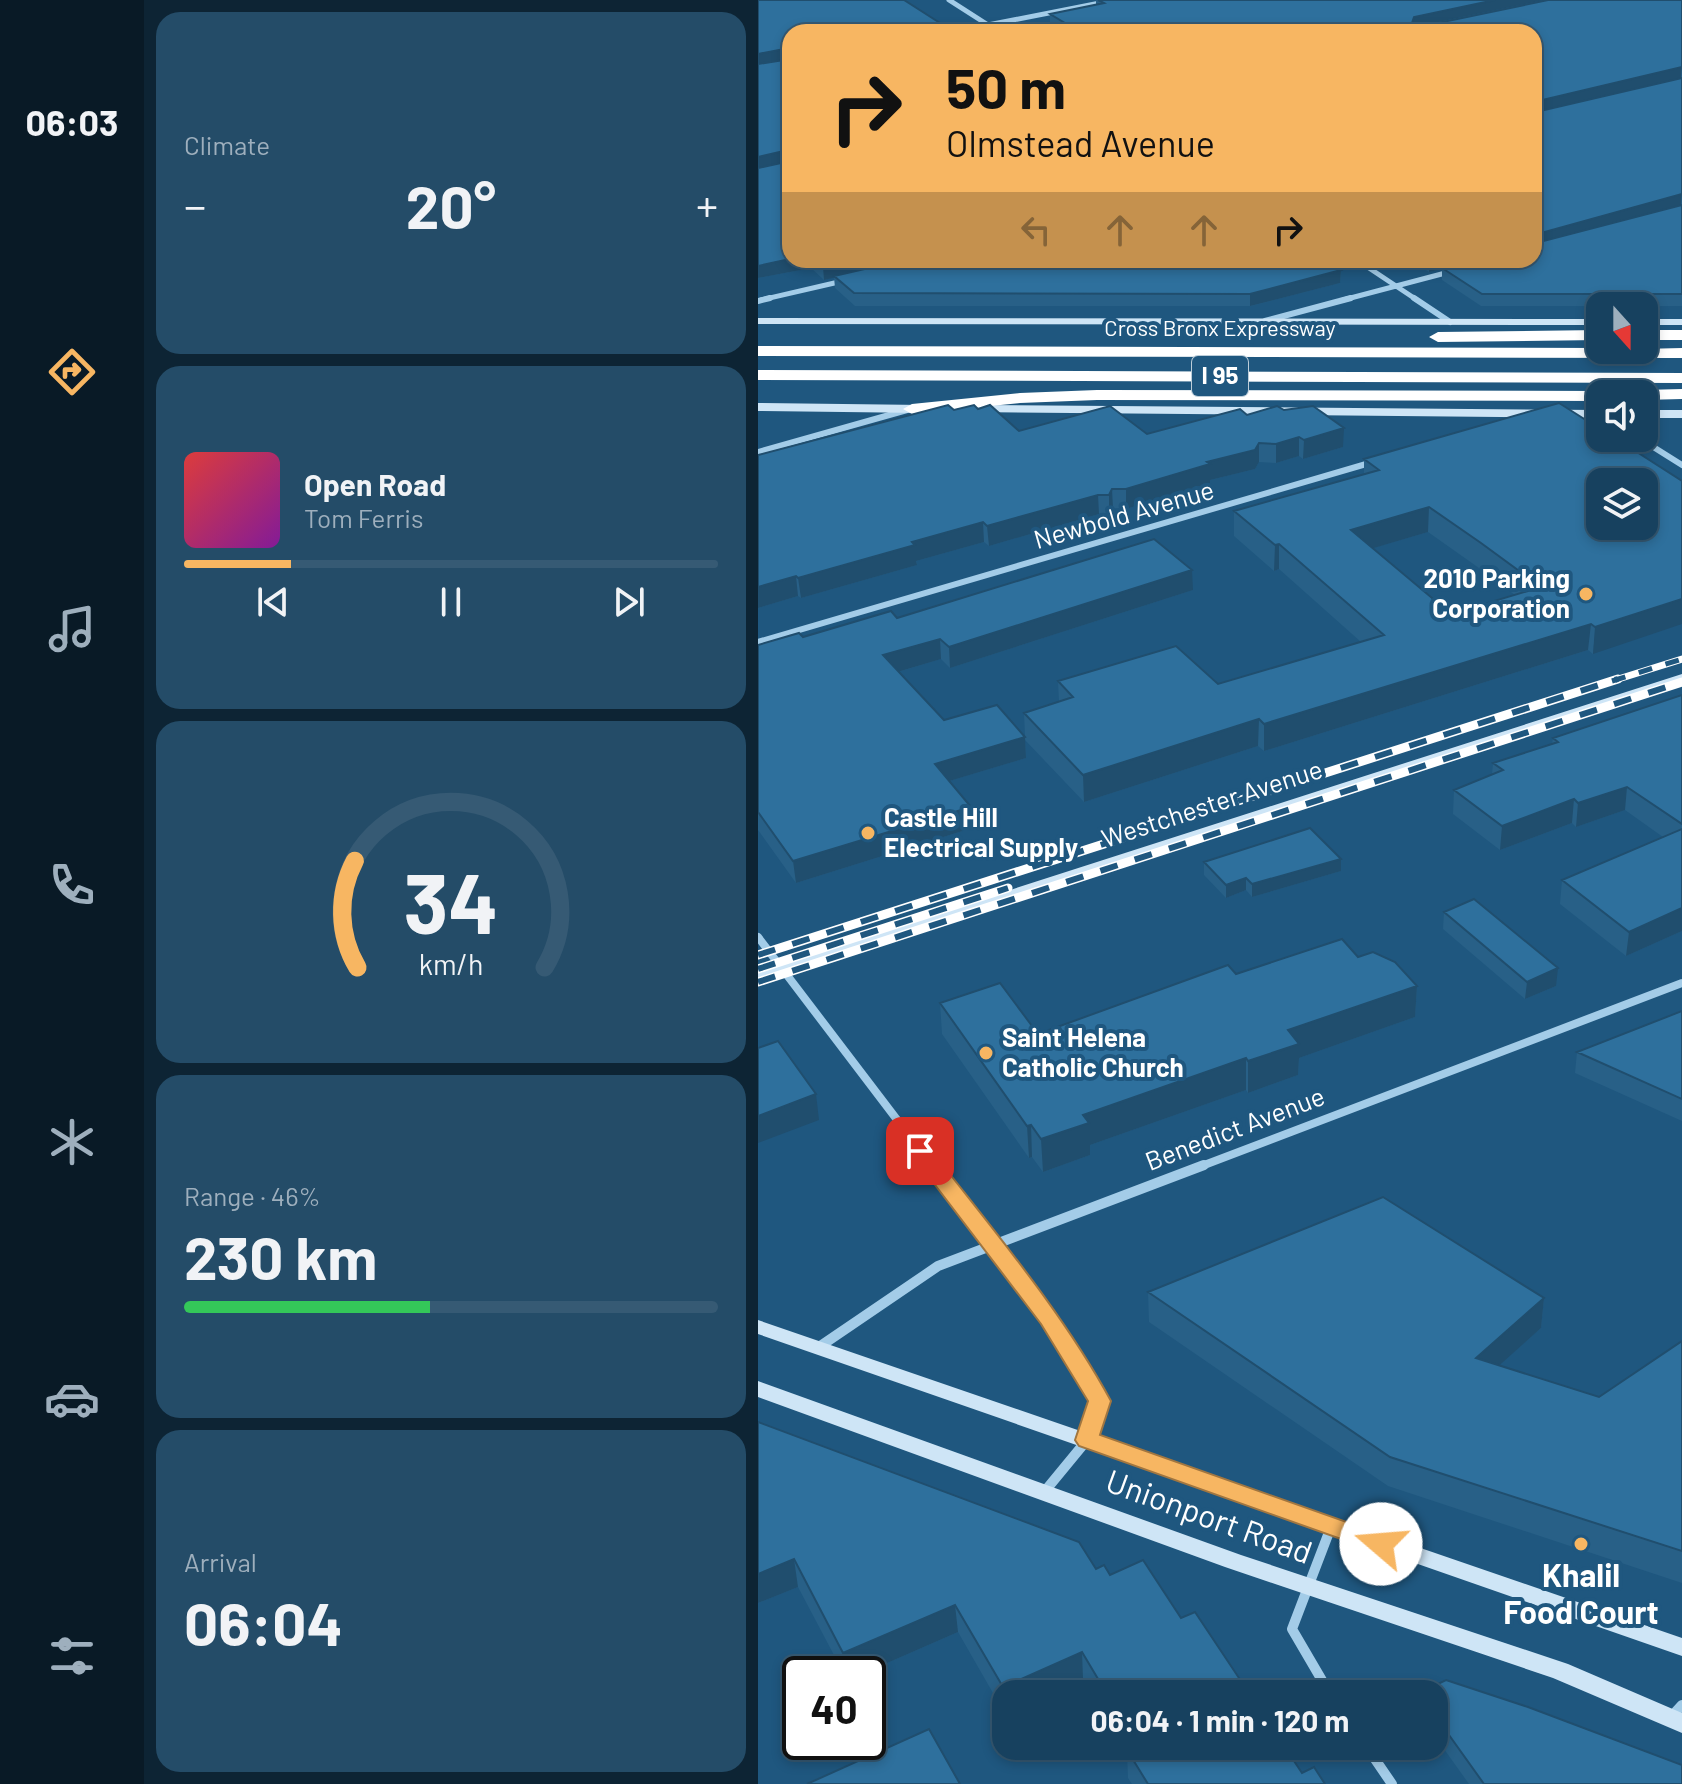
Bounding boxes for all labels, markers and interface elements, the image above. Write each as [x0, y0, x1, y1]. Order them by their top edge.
text: 50 m [946, 53, 1066, 120]
icon: right [814, 56, 918, 160]
text: 06:03 [26, 100, 118, 143]
text: Olmstead Avenue [946, 121, 1215, 164]
text: Climate [184, 129, 270, 160]
text: 20° [406, 169, 496, 241]
text: − [184, 178, 206, 231]
text: + [696, 178, 718, 231]
icon: left [1014, 208, 1058, 252]
icon: ahead [1098, 208, 1142, 252]
icon: ahead [1182, 208, 1226, 252]
icon: right [1266, 208, 1310, 252]
north arrow [1586, 292, 1658, 364]
map controls [1586, 292, 1658, 540]
street label: Cross Bronx Expressway [1104, 314, 1336, 340]
icon: directions [44, 344, 100, 400]
road number: I 95 [1192, 356, 1248, 396]
button: sound [1586, 380, 1658, 452]
text: Open Road [304, 466, 446, 502]
button: layers [1586, 468, 1658, 540]
street label: Newbold Avenue [1030, 473, 1217, 554]
text: Tom Ferris [304, 502, 424, 533]
place label: 2010 Parking Corporation [1423, 562, 1570, 623]
icon: previous [251, 580, 295, 624]
icon: pause [429, 580, 473, 624]
icon: next [607, 580, 651, 624]
marker: 2010 Parking Corporation [1577, 585, 1595, 603]
icon: music [44, 601, 100, 657]
street label: Westchester Avenue [1097, 752, 1326, 853]
place label: Castle Hill Electrical Supply [884, 801, 1078, 862]
marker: Castle Hill Electrical Supply [859, 824, 877, 842]
text: 34 [403, 851, 499, 951]
icon: phone [44, 857, 100, 913]
text: km/h [419, 946, 483, 981]
place label: Saint Helena Catholic Church [1002, 1021, 1184, 1082]
marker: Saint Helena Catholic Church [977, 1044, 995, 1062]
street label: Benedict Avenue [1140, 1079, 1328, 1176]
icon: climate [44, 1114, 100, 1170]
pin [886, 1117, 954, 1185]
icon: arrive [898, 1129, 942, 1173]
text: Range · 46% [184, 1180, 321, 1211]
text: 230 km [184, 1220, 377, 1292]
icon: car [44, 1371, 100, 1427]
street label: Unionport Road [1101, 1460, 1318, 1570]
position arrow [1339, 1502, 1423, 1586]
marker: Khalil Food Court [1572, 1535, 1590, 1553]
text: Arrival [184, 1546, 257, 1577]
place label: Khalil Food Court [1503, 1555, 1659, 1630]
text: 06:04 [184, 1586, 343, 1658]
icon: filters [44, 1628, 100, 1684]
speed limit sign: 40 [782, 1656, 886, 1760]
text: 06:04 · 1 min · 120 m [1091, 1702, 1349, 1738]

